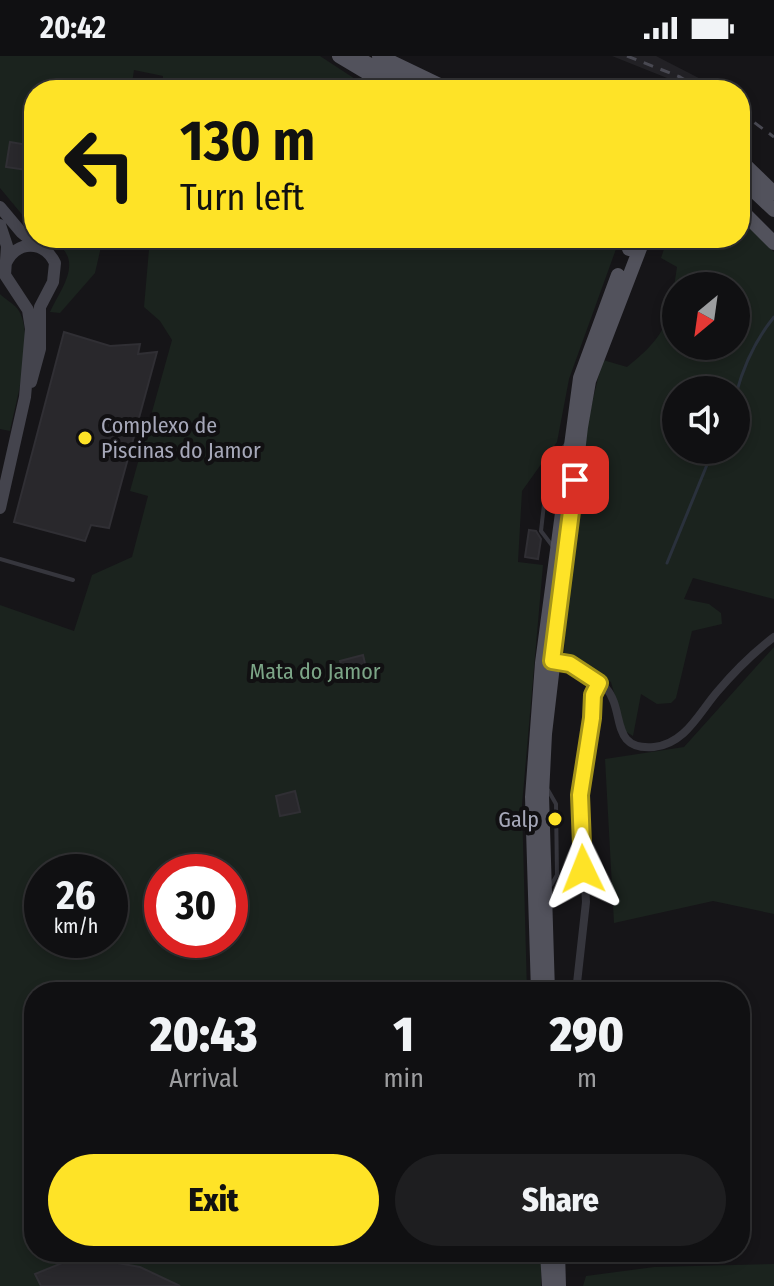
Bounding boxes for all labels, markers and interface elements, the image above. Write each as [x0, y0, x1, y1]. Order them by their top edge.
text: 20:42 [40, 10, 106, 46]
text: 130 m [180, 108, 315, 175]
icon: left [48, 112, 152, 216]
text: Turn left [180, 176, 304, 220]
north arrow [662, 272, 750, 360]
map controls [662, 272, 750, 464]
button: sound [662, 376, 750, 464]
place label: Complexo de Piscinas do Jamor [101, 412, 261, 464]
marker: Complexo de Piscinas do Jamor [76, 429, 94, 447]
pin [541, 446, 609, 514]
icon: arrive [553, 458, 597, 502]
park label: Mata do Jamor [250, 658, 381, 685]
place label: Galp [498, 806, 539, 833]
marker: Galp [546, 810, 564, 828]
position arrow [541, 827, 625, 911]
speed limit sign: 30 [144, 854, 248, 958]
text: 26 [56, 872, 96, 920]
text: km/h [54, 914, 98, 938]
text: 20:43 [150, 1006, 258, 1064]
text: 1 [393, 1006, 414, 1064]
text: 290 [550, 1006, 624, 1064]
text: Arrival [169, 1063, 238, 1094]
text: min [384, 1063, 424, 1094]
text: m [577, 1063, 597, 1094]
button: Exit [48, 1154, 379, 1246]
button: Share [395, 1154, 726, 1246]

